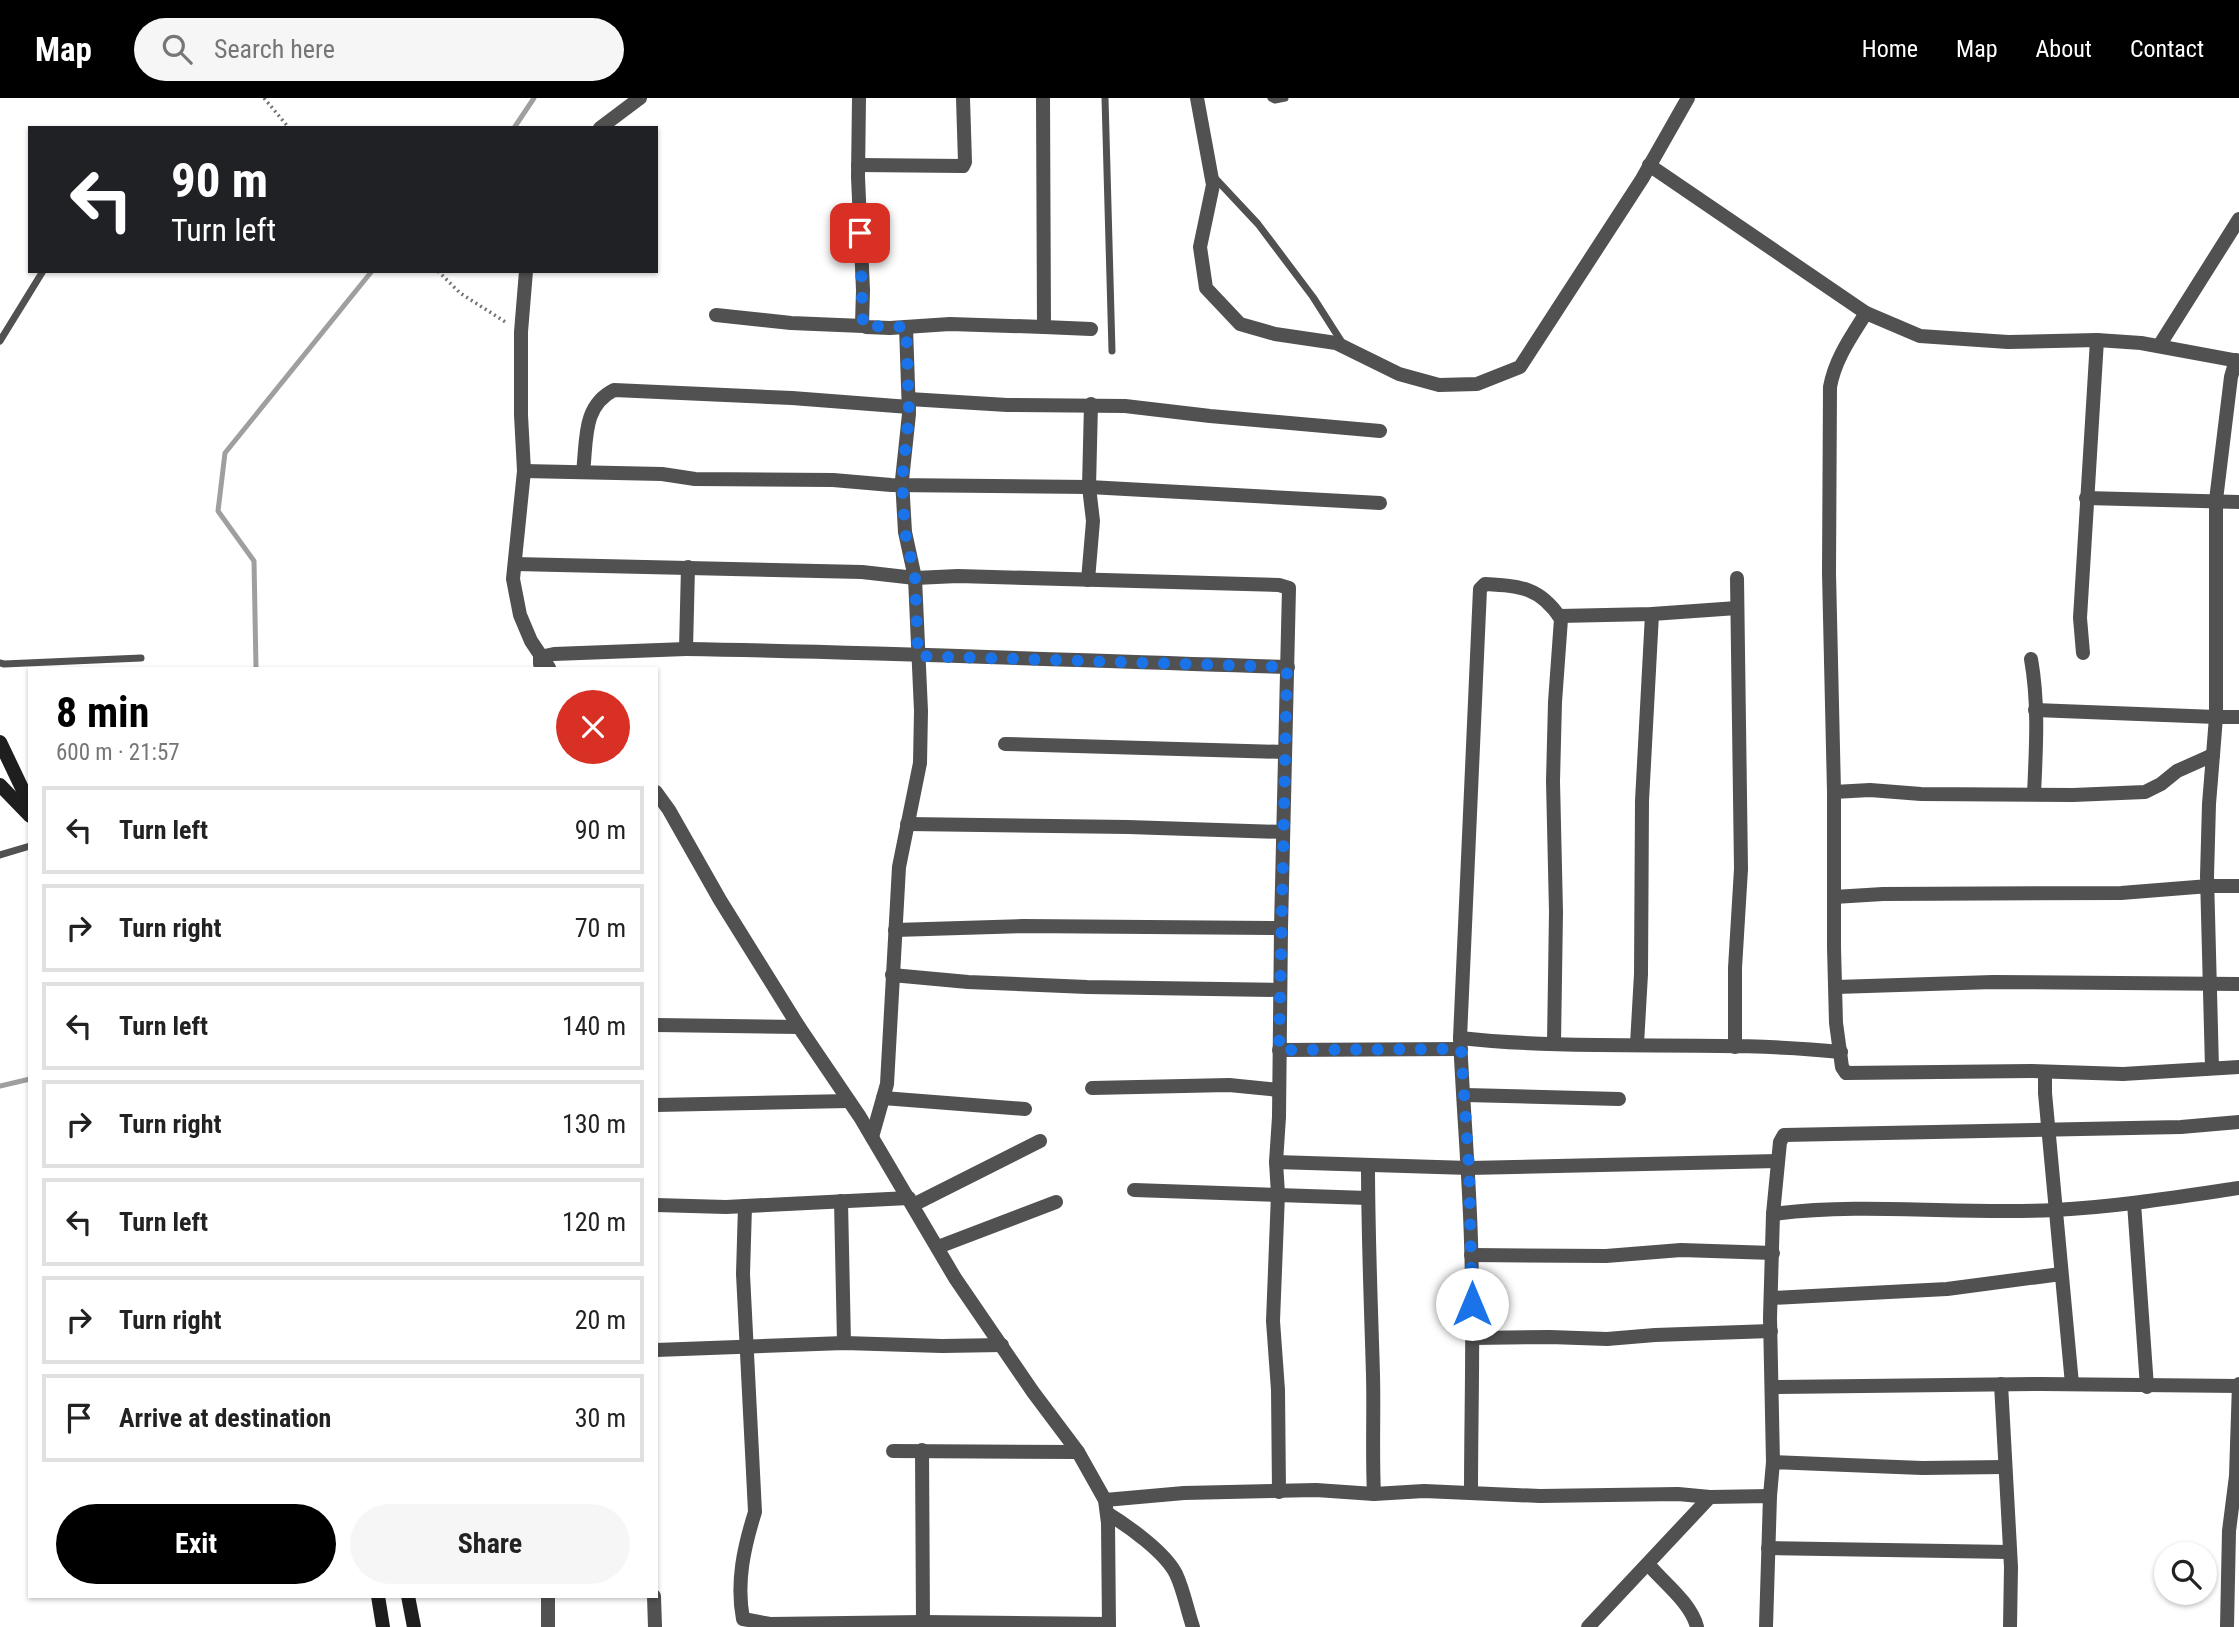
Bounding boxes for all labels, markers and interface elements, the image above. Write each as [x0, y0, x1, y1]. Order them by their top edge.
search box [134, 18, 624, 81]
text: Map [35, 30, 92, 69]
icon: search [158, 30, 196, 68]
text: Search here [214, 34, 335, 64]
text: Home [1862, 35, 1918, 63]
text: Map [1956, 35, 1998, 63]
text: About [2036, 35, 2092, 63]
text: Contact [2130, 35, 2204, 63]
text: 90 m [171, 152, 268, 209]
icon: left [56, 154, 147, 245]
pin [830, 203, 890, 263]
text: Turn left [171, 211, 276, 249]
icon: arrive [841, 214, 879, 252]
text: 8 min [56, 688, 149, 737]
button: close [556, 690, 630, 764]
text: 600 m · 21:57 [56, 739, 180, 766]
icon: left [60, 811, 98, 849]
text: Turn left [119, 815, 208, 845]
text: 90 m [575, 815, 626, 845]
icon: right [60, 909, 98, 947]
text: Turn right [119, 913, 221, 943]
text: 70 m [575, 913, 626, 943]
icon: left [60, 1007, 98, 1045]
text: Turn left [119, 1011, 208, 1041]
text: 140 m [562, 1011, 626, 1041]
icon: right [60, 1105, 98, 1143]
text: Turn right [119, 1109, 221, 1139]
text: 130 m [562, 1109, 626, 1139]
icon: left [60, 1203, 98, 1241]
text: Turn left [119, 1207, 208, 1237]
text: 120 m [562, 1207, 626, 1237]
position arrow [1435, 1267, 1509, 1341]
icon: right [60, 1301, 98, 1339]
text: Turn right [119, 1305, 221, 1335]
text: 20 m [575, 1305, 626, 1335]
icon: arrive [60, 1399, 98, 1437]
text: Arrive at destination [119, 1403, 331, 1433]
text: 30 m [575, 1403, 626, 1433]
button: Exit [56, 1504, 336, 1584]
button: Share [350, 1504, 630, 1584]
map controls [2154, 1542, 2217, 1605]
button: search [2154, 1542, 2217, 1605]

